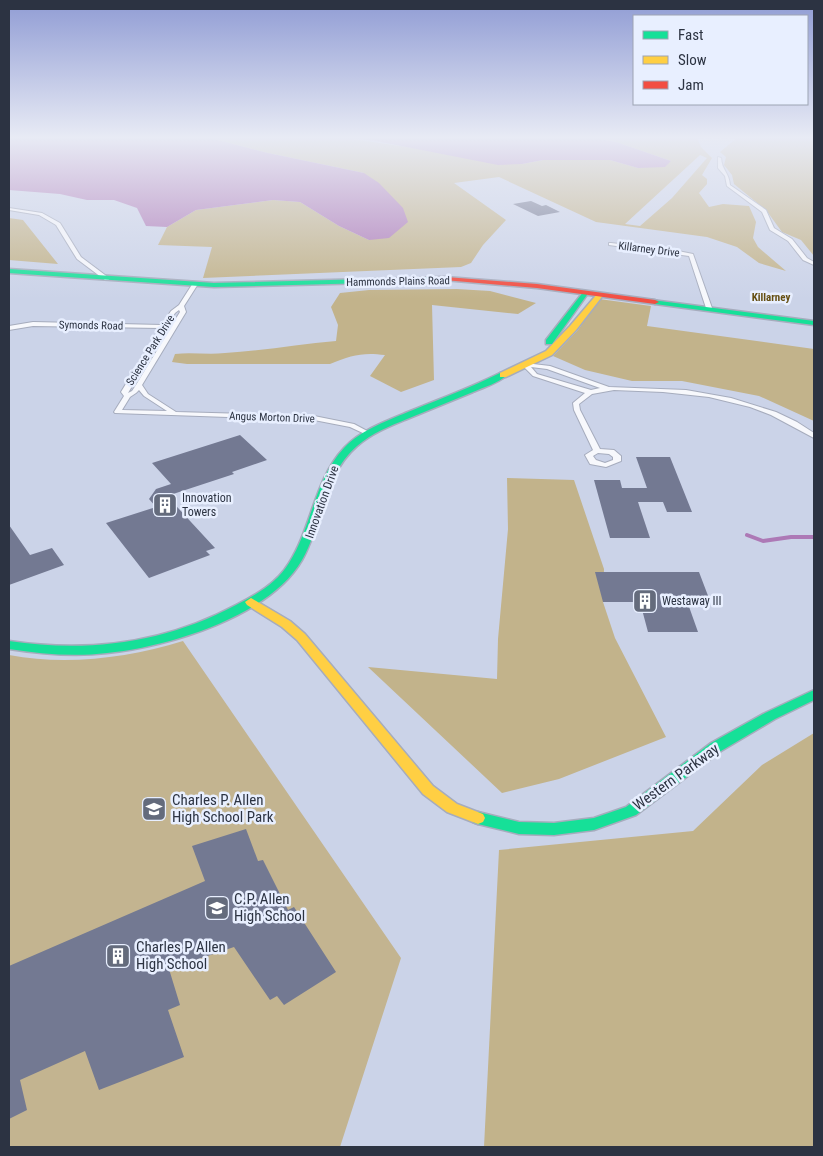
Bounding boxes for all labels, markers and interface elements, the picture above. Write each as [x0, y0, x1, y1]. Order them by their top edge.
legend [633, 15, 808, 105]
text: Fast [678, 26, 703, 44]
text: Slow [678, 51, 707, 69]
text: Jam [678, 76, 704, 94]
street label: Killarney Drive [618, 239, 680, 260]
street label: Hammonds Plains Road [346, 274, 450, 289]
district label: Killarney [752, 291, 790, 304]
street label: Science Park Drive [124, 313, 177, 388]
street label: Symonds Road [59, 318, 123, 333]
street label: Angus Morton Drive [229, 410, 315, 425]
street label: Innovation Drive [302, 463, 342, 540]
place label: Innovation Towers [182, 491, 232, 519]
building icon: Innovation Towers [152, 492, 178, 518]
building icon: Westaway III [632, 588, 658, 614]
place label: Westaway III [662, 594, 722, 608]
street label: Western Parkway [630, 740, 722, 814]
place label: Charles P. Allen High School Park [172, 791, 274, 826]
school or university icon: Charles P. Allen High School Park [141, 796, 167, 822]
place label: C.P. Allen High School [234, 890, 305, 925]
school or university icon: C.P. Allen High School [204, 895, 230, 921]
place label: Charles P Allen High School [136, 938, 226, 973]
building icon: Charles P Allen High School [105, 943, 131, 969]

